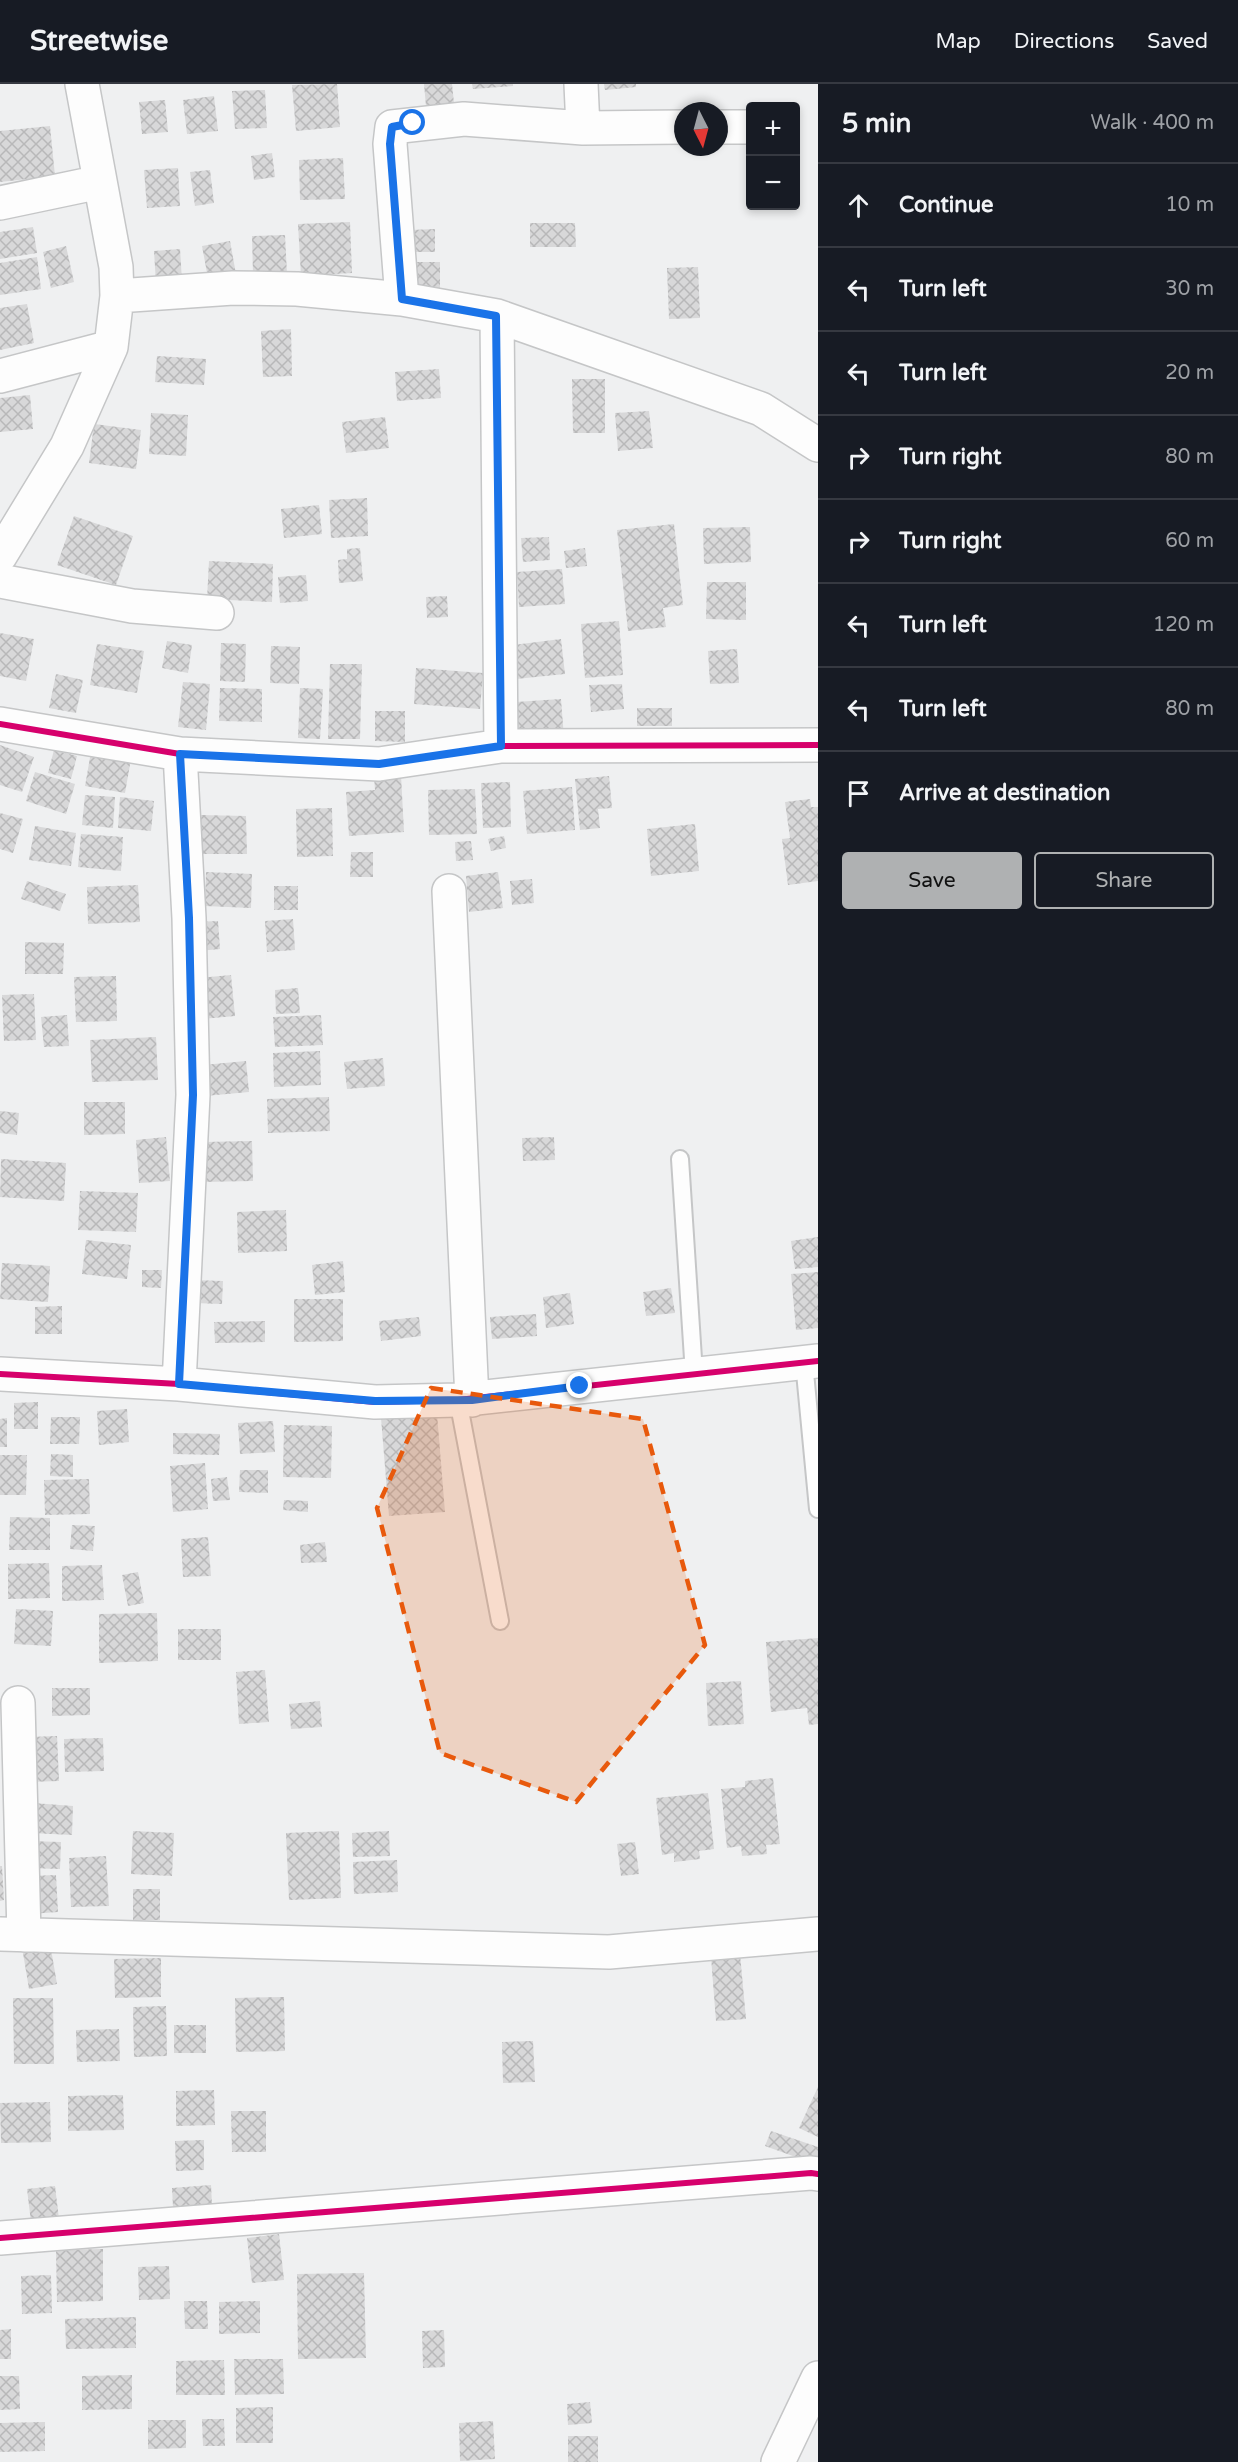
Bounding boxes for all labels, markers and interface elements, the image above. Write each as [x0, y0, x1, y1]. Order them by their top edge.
text: Streetwise [30, 24, 168, 58]
text: Map [935, 29, 981, 54]
text: Directions [1014, 29, 1114, 54]
text: Saved [1147, 29, 1208, 54]
north arrow [674, 102, 728, 156]
map controls [746, 102, 800, 210]
button: + [746, 102, 800, 156]
text: 5 min [842, 108, 911, 139]
route start [399, 109, 425, 135]
text: Walk · 400 m [1091, 111, 1214, 135]
button: − [746, 156, 800, 210]
icon: ahead [842, 189, 875, 222]
text: Continue [899, 192, 994, 218]
text: 10 m [1165, 193, 1214, 217]
icon: left [842, 273, 875, 306]
text: Turn left [899, 276, 987, 302]
text: 30 m [1165, 277, 1214, 301]
icon: left [842, 357, 875, 390]
text: Turn left [899, 360, 987, 386]
text: 20 m [1165, 361, 1214, 385]
icon: right [842, 441, 875, 474]
text: Turn right [899, 444, 1001, 470]
text: 80 m [1165, 445, 1214, 469]
icon: right [842, 525, 875, 558]
text: Turn right [899, 528, 1001, 554]
text: 60 m [1165, 529, 1214, 553]
icon: left [842, 609, 875, 642]
text: Turn left [899, 612, 987, 638]
text: 120 m [1153, 613, 1214, 637]
icon: left [842, 693, 875, 726]
text: Turn left [899, 696, 987, 722]
text: 80 m [1165, 697, 1214, 721]
icon: arrive [842, 777, 875, 810]
text: Arrive at destination [899, 780, 1110, 806]
button: Save [842, 852, 1022, 909]
button: Share [1034, 852, 1214, 909]
route end [566, 1372, 592, 1398]

